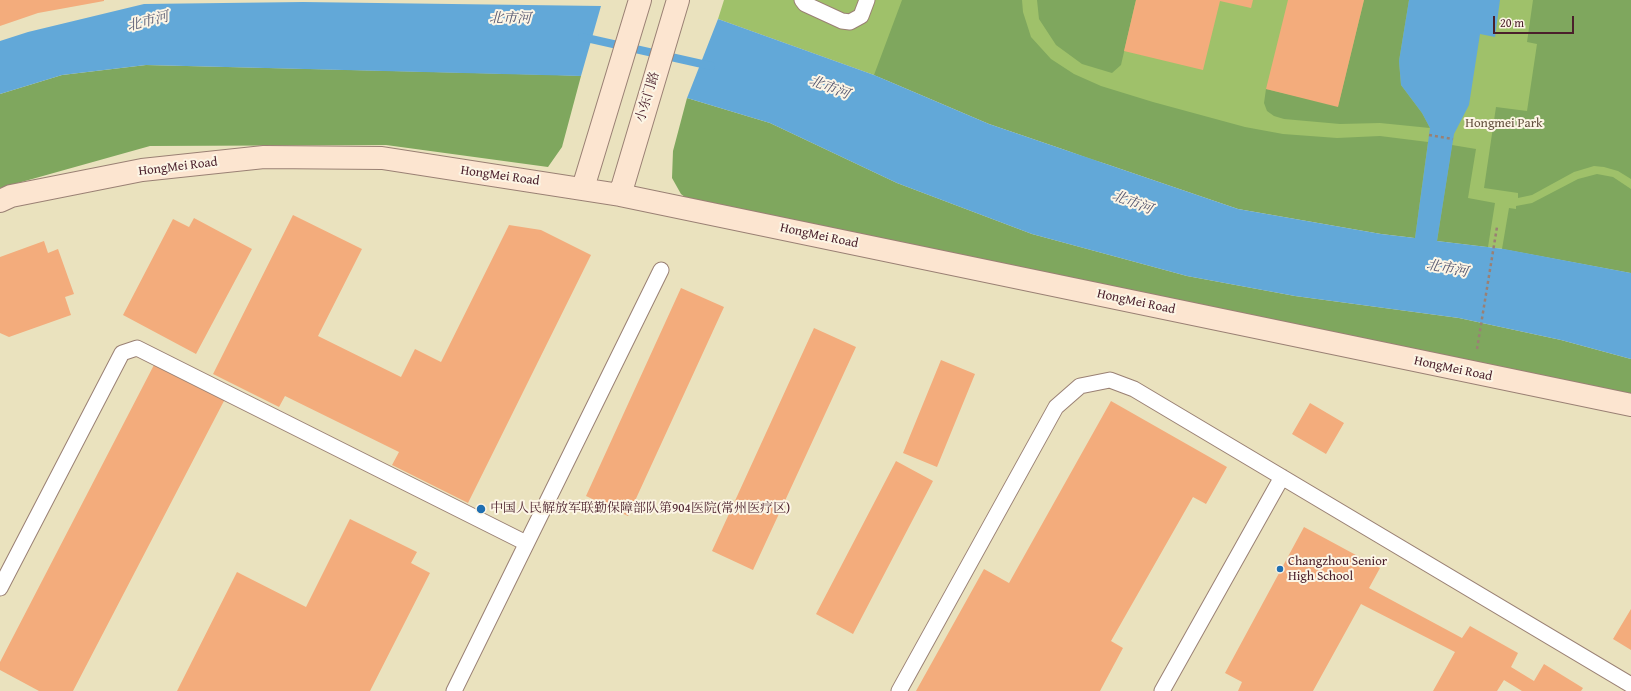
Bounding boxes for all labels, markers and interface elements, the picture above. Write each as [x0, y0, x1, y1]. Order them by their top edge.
scale bar [1495, 8, 1576, 34]
water label: 北市河 [126, 9, 170, 35]
water label: 北市河 [489, 10, 531, 28]
text: 20 m [1500, 14, 1524, 31]
street label: 小东门路 [633, 70, 663, 124]
water label: 北市河 [806, 73, 852, 103]
park label: Hongmei Park [1465, 116, 1543, 132]
street label: HongMei Road [138, 154, 218, 180]
street label: HongMei Road [460, 163, 540, 189]
water label: 北市河 [1109, 188, 1155, 218]
street label: HongMei Road [778, 220, 860, 252]
water label: 北市河 [1425, 257, 1469, 281]
street label: HongMei Road [1095, 286, 1177, 318]
street label: HongMei Road [1412, 353, 1494, 385]
place label: 中国人民解放军联勤保障部队第904医院(常州医疗区) [490, 501, 790, 517]
marker: 中国人民解放军联勤保障部队第904医院(常州医疗区) [475, 503, 487, 515]
place label: Changzhou Senior High School [1288, 554, 1387, 585]
marker: Changzhou Senior High School [1275, 564, 1285, 574]

